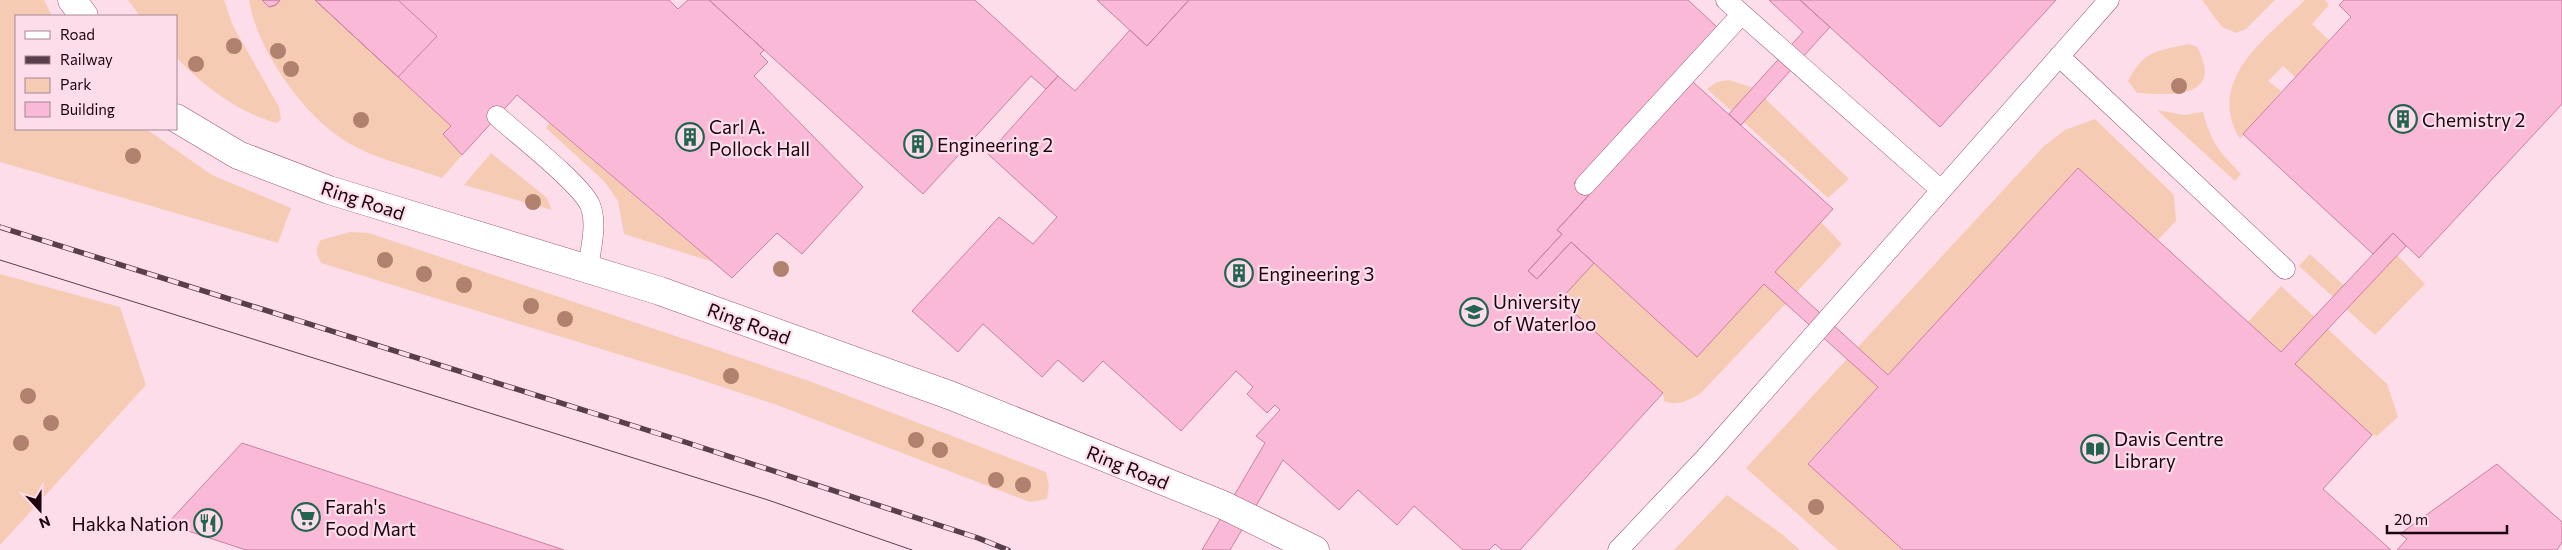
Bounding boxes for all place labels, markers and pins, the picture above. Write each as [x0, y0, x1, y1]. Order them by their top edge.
building icon: Chemistry 2 [2388, 104, 2418, 134]
place label: Chemistry 2 [2422, 108, 2525, 131]
place label: Carl A. Pollock Hall [709, 115, 810, 160]
building icon: Carl A. Pollock Hall [675, 122, 705, 152]
building icon: Engineering 2 [903, 129, 933, 159]
place label: Engineering 2 [937, 133, 1053, 156]
building icon: Engineering 3 [1224, 258, 1254, 288]
place label: Engineering 3 [1258, 262, 1374, 285]
place label: University of Waterloo [1493, 290, 1596, 335]
school or university icon: University of Waterloo [1459, 297, 1489, 327]
place label: Davis Centre Library [2114, 427, 2224, 472]
library icon: Davis Centre Library [2080, 434, 2110, 464]
place label: Farah's Food Mart [325, 495, 416, 540]
supermarket icon: Farah's Food Mart [291, 502, 321, 532]
restaurant icon: Hakka Nation [193, 508, 223, 538]
place label: Hakka Nation [71, 512, 189, 535]

